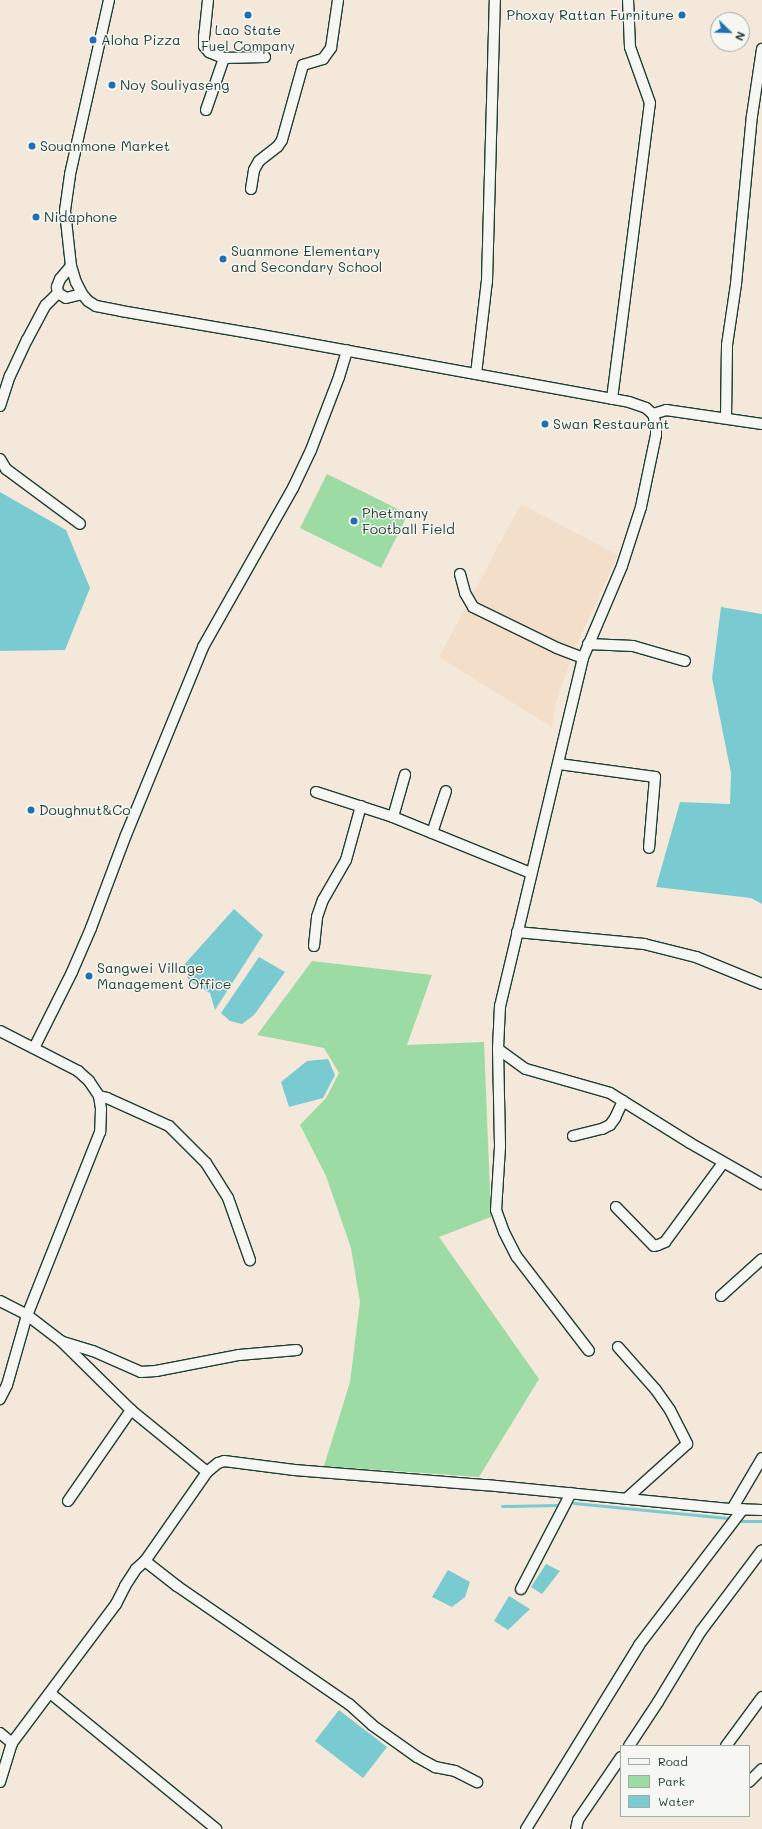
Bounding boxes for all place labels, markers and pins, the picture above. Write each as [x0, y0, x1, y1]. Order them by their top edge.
place label: Phoxay Rattan Furniture [507, 7, 674, 23]
marker: Lao State Fuel Company [243, 10, 253, 20]
marker: Phoxay Rattan Furniture [677, 10, 687, 20]
place label: Lao State Fuel Company [201, 22, 295, 54]
place label: Aloha Pizza [101, 32, 181, 48]
marker: Aloha Pizza [88, 35, 98, 45]
place label: Noy Souliyaseng [120, 77, 229, 93]
marker: Noy Souliyaseng [107, 80, 117, 90]
place label: Souanmone Market [40, 138, 170, 154]
marker: Souanmone Market [27, 141, 37, 151]
place label: Nidaphone [44, 209, 117, 225]
marker: Nidaphone [31, 212, 41, 222]
place label: Suanmone Elementary and Secondary School [231, 243, 382, 276]
marker: Suanmone Elementary and Secondary School [218, 254, 228, 264]
place label: Swan Restaurant [553, 416, 669, 432]
marker: Swan Restaurant [540, 419, 550, 429]
place label: Phetmany Football Field [362, 505, 455, 538]
marker: Phetmany Football Field [349, 516, 359, 526]
place label: Doughnut&Co [39, 802, 131, 818]
marker: Doughnut&Co [26, 805, 36, 815]
place label: Sangwei Village Management Office [97, 960, 232, 992]
marker: Sangwei Village Management Office [84, 971, 94, 981]

